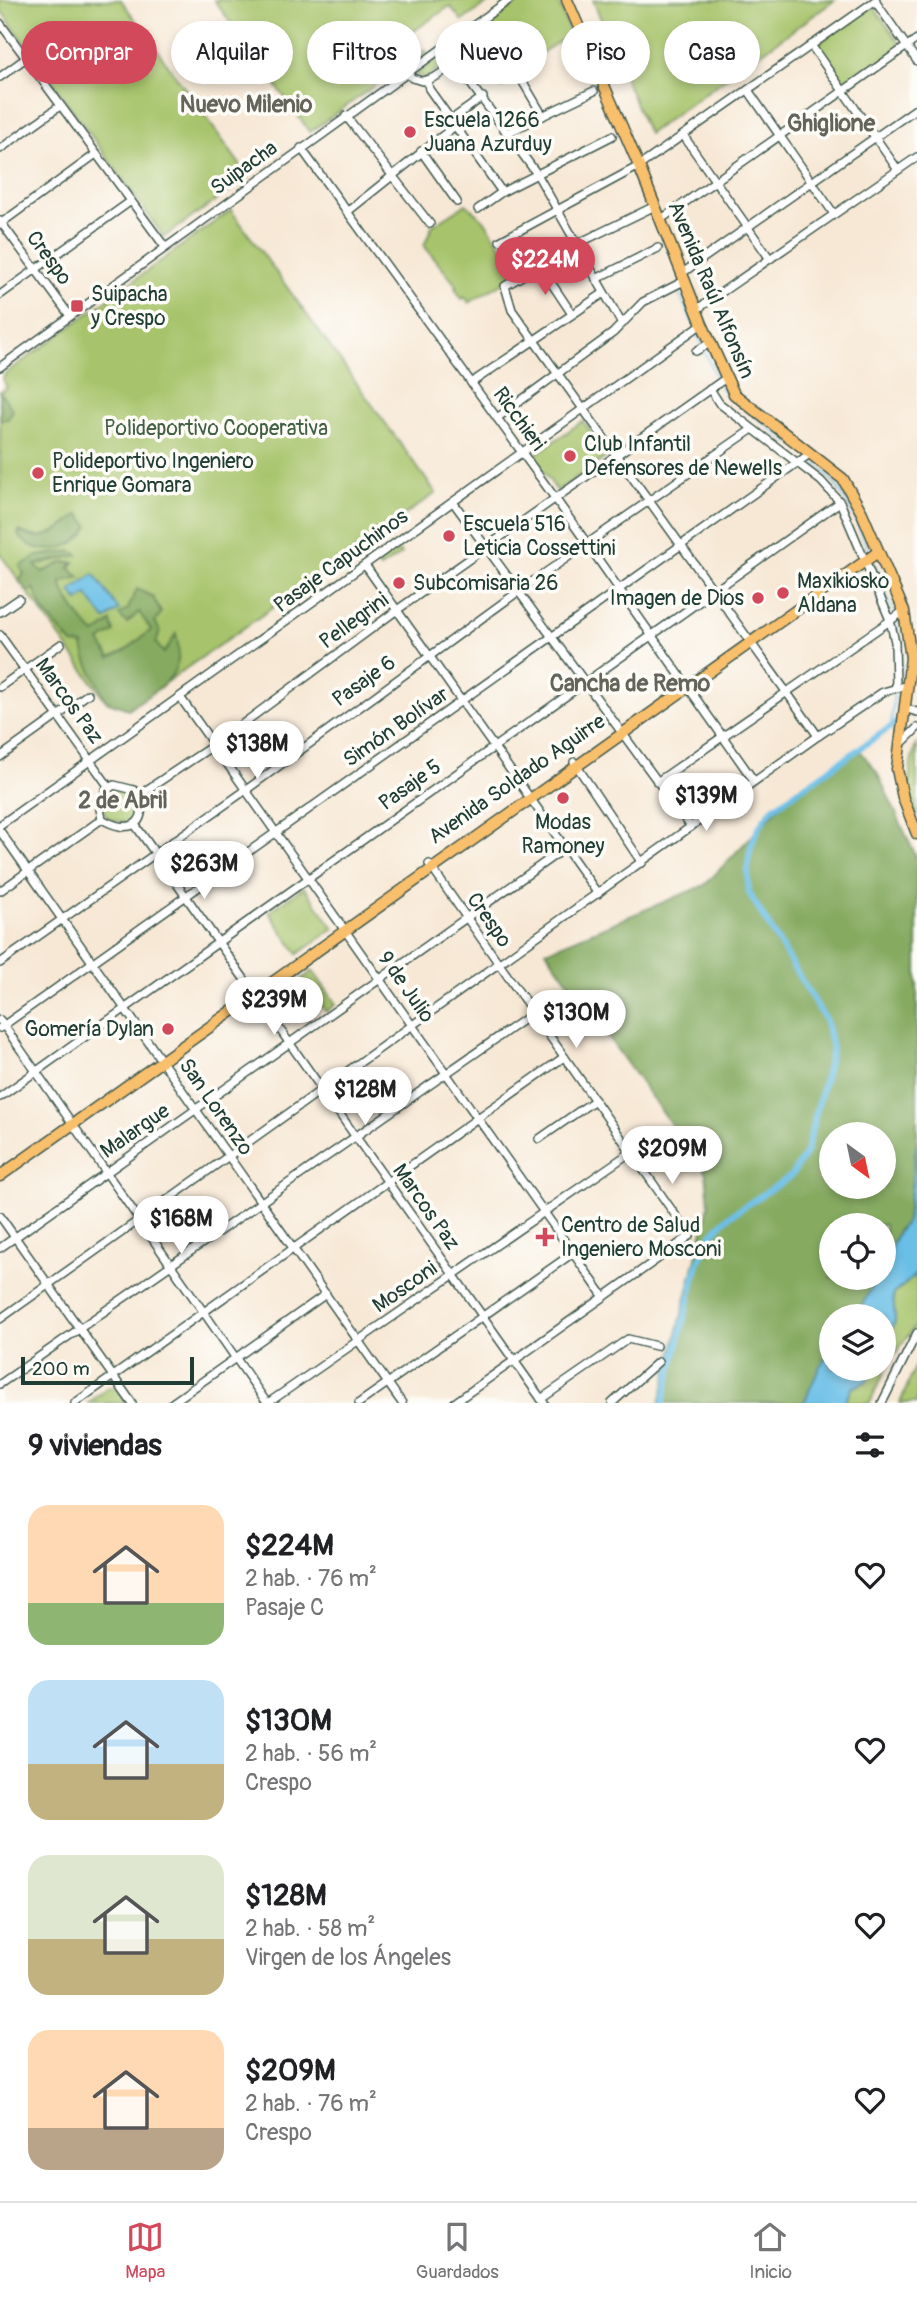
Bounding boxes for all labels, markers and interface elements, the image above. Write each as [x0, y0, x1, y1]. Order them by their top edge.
chip: Comprar [21, 21, 157, 84]
chip: Alquilar [171, 21, 293, 84]
chip: Filtros [307, 21, 421, 84]
chip: Nuevo [435, 21, 547, 84]
chip: Piso [561, 21, 650, 84]
chip: Casa [664, 21, 760, 84]
district label: Nuevo Milenio [180, 90, 313, 119]
place label: Escuela 1266 Juana Azurduy [424, 107, 552, 158]
district label: Ghiglione [787, 109, 876, 138]
marker: Escuela 1266 Juana Azurduy [402, 124, 418, 140]
street label: Suipacha [205, 135, 283, 201]
street label: Avenida Raúl Alfonsín [661, 197, 761, 383]
street label: Crespo [20, 225, 78, 291]
pin: $224M [496, 238, 594, 297]
text: $224M [511, 245, 579, 274]
place label: Suipacha y Crespo [90, 281, 168, 332]
marker: Suipacha y Crespo [69, 298, 85, 314]
street label: Ricchieri [487, 382, 551, 457]
park label: Polideportivo Cooperativa [104, 415, 328, 442]
place label: Club Infantil Defensores de Newells [584, 431, 783, 482]
place label: Polideportivo Ingeniero Enrique Gomara [52, 448, 254, 499]
marker: Club Infantil Defensores de Newells [562, 448, 578, 464]
marker: Polideportivo Ingeniero Enrique Gomara [30, 465, 46, 481]
street label: Pasaje Capuchinos [268, 503, 414, 619]
place label: Escuela 516 Leticia Cossettini [463, 511, 616, 562]
marker: Escuela 516 Leticia Cossettini [441, 528, 457, 544]
place label: Maxikiosko Aldana [797, 568, 889, 619]
place label: Subcomisaria 26 [413, 570, 559, 597]
marker: Subcomisaria 26 [391, 575, 407, 591]
place label: Imagen de Dios [610, 585, 745, 612]
marker: Maxikiosko Aldana [775, 585, 791, 601]
street label: Pellegrini [314, 587, 394, 655]
marker: Imagen de Dios [750, 590, 766, 606]
street label: Pasaje 6 [327, 649, 401, 713]
street label: Marcos Paz [29, 653, 109, 749]
district label: Cancha de Remo [550, 669, 711, 698]
street label: Simón Bolívar [338, 680, 454, 773]
street label: Avenida Soldado Aguirre [423, 707, 611, 850]
pin: $138M [208, 722, 306, 781]
text: $138M [226, 729, 288, 758]
street label: Pasaje 5 [373, 753, 447, 817]
pin: $139M [657, 774, 755, 833]
text: $139M [675, 781, 737, 810]
district label: 2 de Abril [78, 786, 168, 815]
marker: Modas Ramoney [555, 790, 571, 806]
place label: Modas Ramoney [522, 809, 604, 860]
pin: $263M [155, 842, 253, 901]
text: $263M [170, 849, 238, 878]
street label: Crespo [460, 887, 518, 953]
street label: 9 de Julio [372, 946, 440, 1028]
pin: $239M [225, 978, 323, 1037]
text: $239M [241, 985, 307, 1014]
pin: $130M [527, 990, 625, 1050]
text: $130M [543, 998, 609, 1027]
place label: Gomería Dylan [25, 1016, 154, 1043]
marker: Gomería Dylan [160, 1021, 176, 1037]
street label: San Lorenzo [173, 1053, 259, 1161]
pin: $128M [316, 1068, 414, 1127]
text: $128M [334, 1075, 396, 1104]
street label: Malargue [95, 1097, 175, 1165]
north arrow [819, 1122, 896, 1199]
map controls [819, 1122, 896, 1381]
pin: $209M [623, 1126, 721, 1186]
text: $209M [637, 1134, 707, 1163]
street label: Marcos Paz [386, 1158, 466, 1256]
pin: $168M [132, 1196, 230, 1256]
text: $168M [150, 1204, 213, 1233]
place label: Centro de Salud Ingeniero Mosconi [561, 1212, 722, 1263]
button: locate [819, 1213, 896, 1290]
marker: Centro de Salud Ingeniero Mosconi [535, 1227, 555, 1247]
street label: Mosconi [367, 1255, 443, 1319]
button: layers [819, 1304, 896, 1381]
scale bar [21, 1354, 194, 1386]
text: 200 m [32, 1357, 90, 1381]
icon: filters [851, 1426, 889, 1464]
text: 9 viviendas [28, 1427, 162, 1464]
text: $224M [245, 1527, 334, 1564]
icon: home [84, 1533, 168, 1617]
icon: heart [851, 1556, 889, 1594]
text: 2 hab. · 76 m² [245, 1564, 377, 1593]
text: Pasaje C [245, 1593, 324, 1622]
text: $130M [245, 1702, 332, 1739]
icon: home [84, 1708, 168, 1792]
icon: heart [851, 1731, 889, 1769]
text: 2 hab. · 56 m² [245, 1739, 377, 1768]
text: Crespo [245, 1768, 312, 1797]
text: $128M [245, 1877, 326, 1914]
icon: home [84, 1883, 168, 1967]
icon: heart [851, 1906, 889, 1944]
text: 2 hab. · 58 m² [245, 1914, 375, 1943]
text: Virgen de los Ángeles [245, 1943, 451, 1972]
text: $209M [245, 2052, 336, 2089]
icon: home [84, 2058, 168, 2142]
icon: heart [851, 2081, 889, 2119]
text: 2 hab. · 76 m² [245, 2089, 377, 2118]
text: Crespo [245, 2118, 312, 2147]
tab: Mapa [125, 2218, 165, 2284]
tab: Guardados [416, 2218, 499, 2284]
tab: Inicio [749, 2218, 792, 2284]

